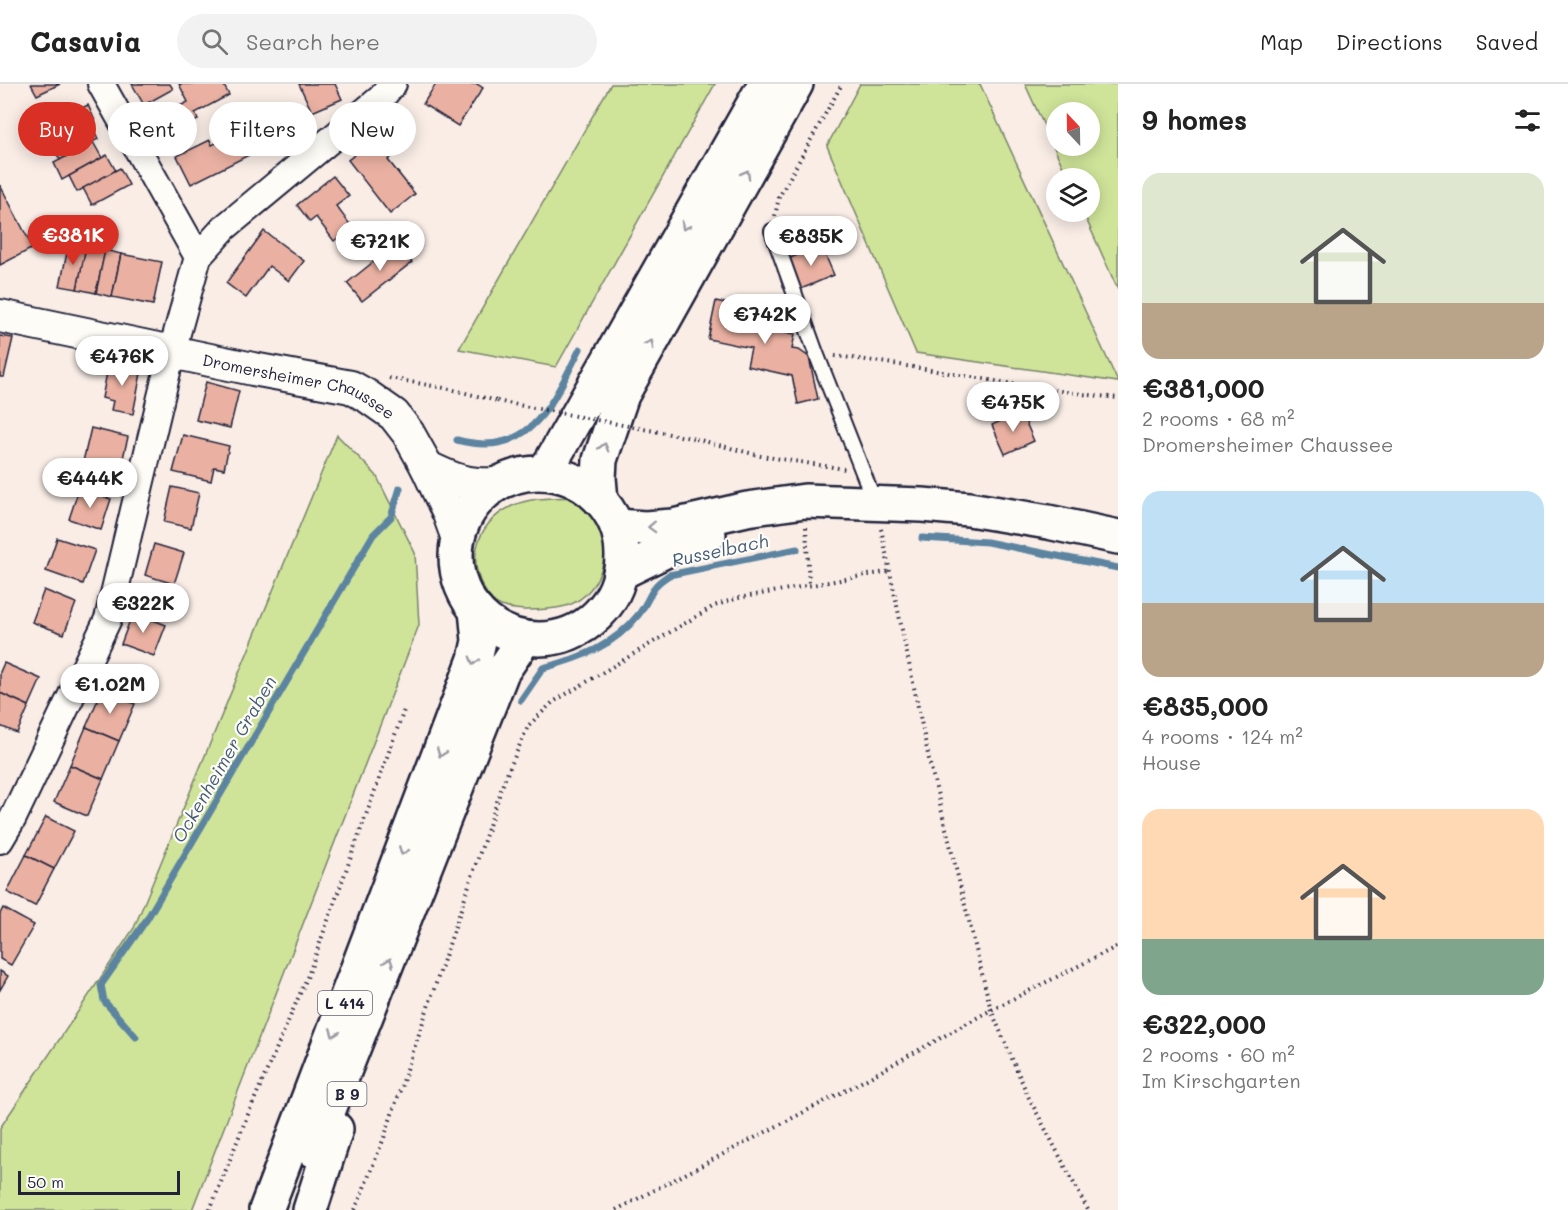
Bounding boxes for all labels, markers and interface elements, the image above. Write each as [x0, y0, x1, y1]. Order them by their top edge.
search box [177, 14, 597, 68]
text: Casavia [30, 23, 141, 59]
icon: search [198, 25, 231, 58]
text: Search here [246, 27, 380, 56]
text: Map [1260, 28, 1303, 55]
text: Directions [1336, 28, 1443, 55]
text: Saved [1476, 28, 1538, 55]
chip: Buy [18, 102, 96, 156]
chip: Rent [108, 102, 197, 156]
chip: Filters [209, 102, 317, 156]
chip: New [329, 102, 416, 156]
north arrow [1046, 102, 1100, 156]
map controls [1046, 102, 1100, 222]
text: 9 homes [1142, 103, 1247, 137]
icon: filters [1511, 104, 1544, 137]
button: layers [1046, 168, 1100, 222]
one-way arrow [739, 170, 750, 180]
icon: home [1289, 212, 1397, 320]
pin: €381K [31, 215, 115, 266]
pin: €835K [769, 216, 853, 267]
one-way arrow [680, 220, 692, 230]
text: €381K [42, 221, 104, 247]
pin: €721K [338, 221, 422, 272]
text: €835K [778, 222, 844, 248]
text: €721K [350, 227, 410, 253]
pin: €742K [723, 294, 807, 345]
text: €742K [733, 300, 797, 326]
pin: €476K [80, 336, 164, 387]
one-way arrow [643, 340, 654, 350]
text: €476K [89, 342, 155, 368]
street label: Dromersheimer Chaussee [201, 348, 399, 423]
text: €381,000 [1142, 371, 1264, 405]
pin: €475K [971, 382, 1055, 433]
text: €475K [981, 388, 1045, 414]
text: 2 rooms · 68 m² [1142, 405, 1295, 431]
text: Dromersheimer Chaussee [1142, 431, 1393, 457]
one-way arrow [597, 442, 609, 453]
pin: €444K [48, 458, 132, 509]
text: €444K [56, 464, 124, 490]
one-way arrow [647, 521, 656, 534]
water label: Russelbach [670, 528, 770, 572]
icon: home [1289, 530, 1397, 638]
pin: €322K [101, 583, 185, 634]
text: €322K [111, 589, 175, 615]
one-way arrow [469, 655, 481, 665]
pin: €1.02M [61, 664, 159, 715]
text: €1.02M [74, 670, 146, 696]
water label: Ockenheimer Graben [166, 671, 282, 847]
text: €835,000 [1142, 689, 1268, 723]
text: 4 rooms · 124 m² [1142, 723, 1303, 749]
one-way arrow [435, 747, 448, 758]
text: House [1142, 749, 1201, 775]
one-way arrow [398, 845, 410, 856]
icon: home [1289, 848, 1397, 956]
one-way arrow [382, 957, 394, 968]
road number: L 414 [318, 991, 372, 1015]
text: €322,000 [1142, 1007, 1266, 1041]
one-way arrow [329, 1027, 341, 1038]
text: 2 rooms · 60 m² [1142, 1041, 1295, 1067]
text: Im Kirschgarten [1142, 1067, 1301, 1093]
road number: B 9 [328, 1082, 366, 1106]
scale bar [18, 1168, 180, 1196]
text: 50 m [27, 1171, 64, 1192]

